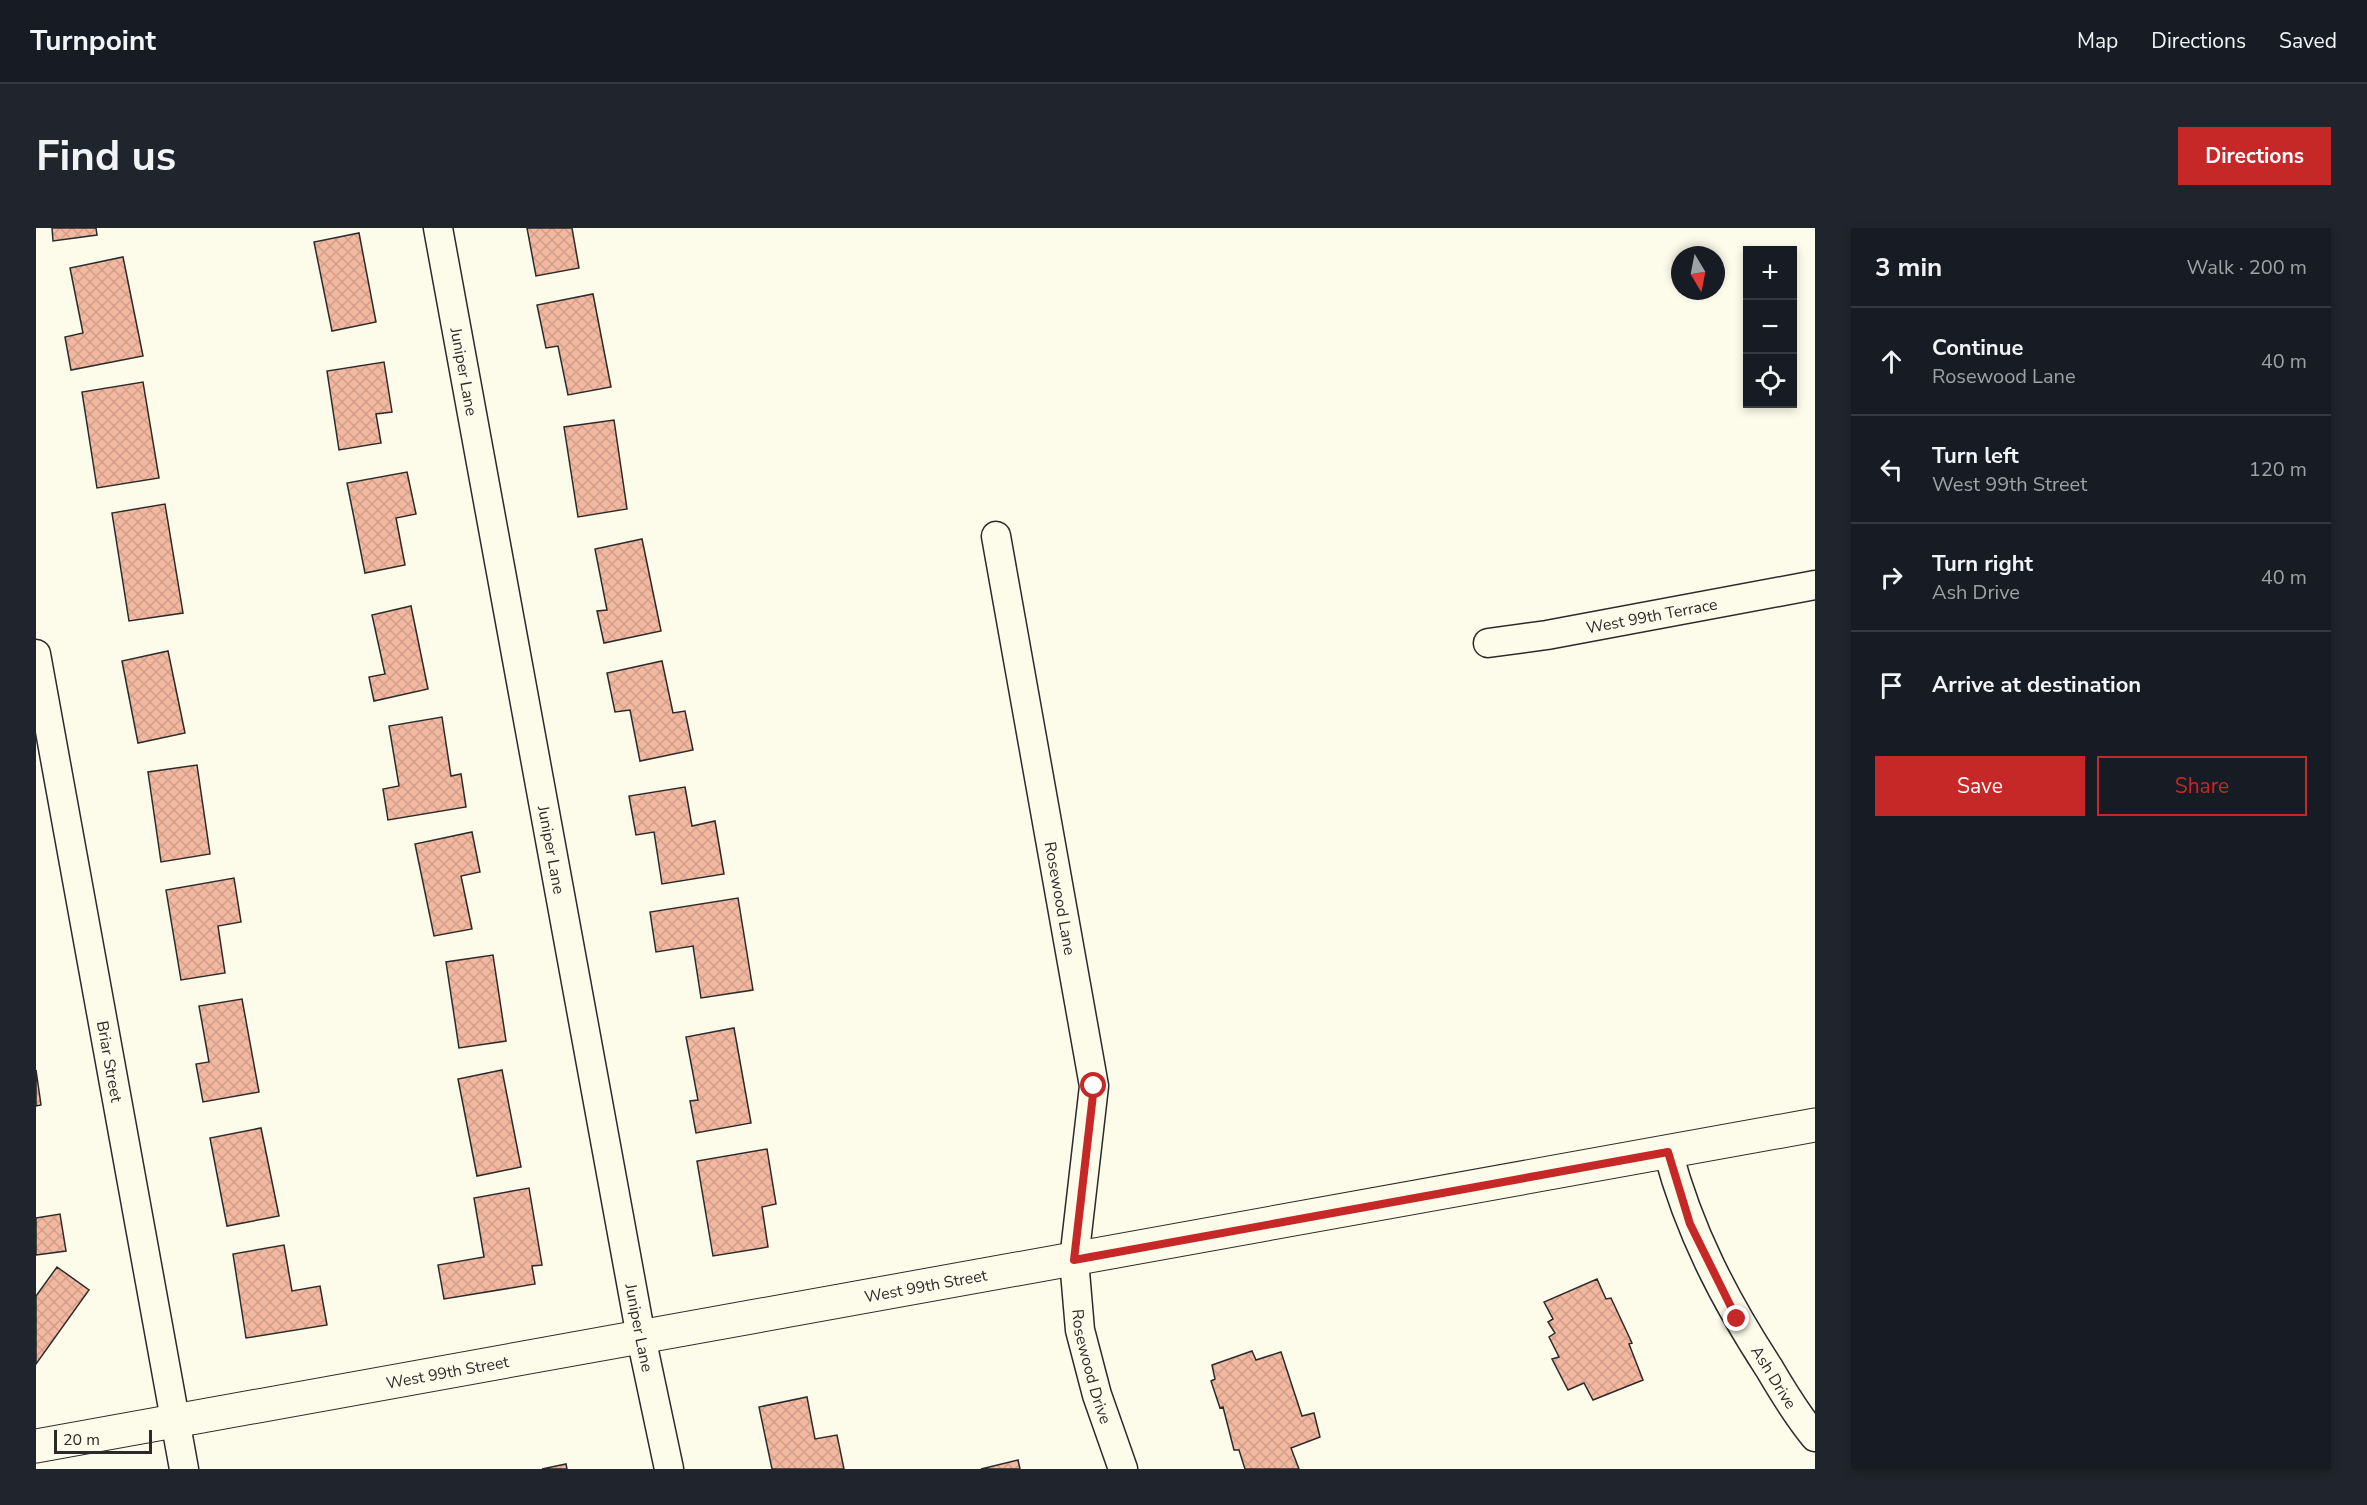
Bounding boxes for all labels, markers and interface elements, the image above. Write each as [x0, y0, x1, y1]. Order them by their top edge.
text: Turnpoint [30, 22, 156, 60]
text: Map [2077, 27, 2118, 55]
text: Directions [2151, 27, 2246, 55]
text: Saved [2279, 27, 2337, 55]
button: Directions [2178, 127, 2331, 185]
text: Find us [36, 128, 176, 185]
north arrow [1671, 246, 1725, 300]
map controls [1743, 246, 1797, 408]
button: + [1743, 246, 1797, 300]
text: 3 min [1875, 250, 1942, 285]
text: Walk · 200 m [2187, 254, 2307, 281]
button: − [1743, 300, 1797, 354]
street label: Juniper Lane [444, 325, 482, 418]
text: Continue [1932, 333, 2023, 363]
icon: ahead [1875, 345, 1908, 378]
text: 40 m [2261, 348, 2307, 375]
button: locate [1743, 354, 1797, 408]
text: Rosewood Lane [1932, 363, 2076, 390]
text: Turn left [1932, 441, 2019, 471]
icon: left [1875, 453, 1908, 486]
text: 120 m [2249, 456, 2307, 483]
text: West 99th Street [1932, 471, 2087, 498]
text: Turn right [1932, 549, 2033, 579]
icon: right [1875, 561, 1908, 594]
text: 40 m [2261, 564, 2307, 591]
text: Ash Drive [1932, 579, 2020, 606]
street label: West 99th Terrace [1584, 593, 1719, 639]
icon: arrive [1875, 669, 1908, 702]
text: Arrive at destination [1932, 670, 2141, 700]
button: Save [1875, 756, 2085, 816]
button: Share [2097, 756, 2307, 816]
street label: Juniper Lane [532, 803, 570, 896]
street label: Rosewood Lane [1039, 840, 1080, 957]
street label: Briar Street [91, 1019, 127, 1104]
route start [1080, 1072, 1106, 1098]
street label: West 99th Street [863, 1265, 989, 1308]
street label: Juniper Lane [619, 1281, 658, 1374]
route end [1723, 1305, 1749, 1331]
street label: Rosewood Drive [1066, 1308, 1116, 1427]
street label: Ash Drive [1746, 1342, 1801, 1413]
street label: West 99th Street [384, 1351, 511, 1395]
scale bar [54, 1427, 152, 1454]
text: 20 m [63, 1429, 100, 1451]

